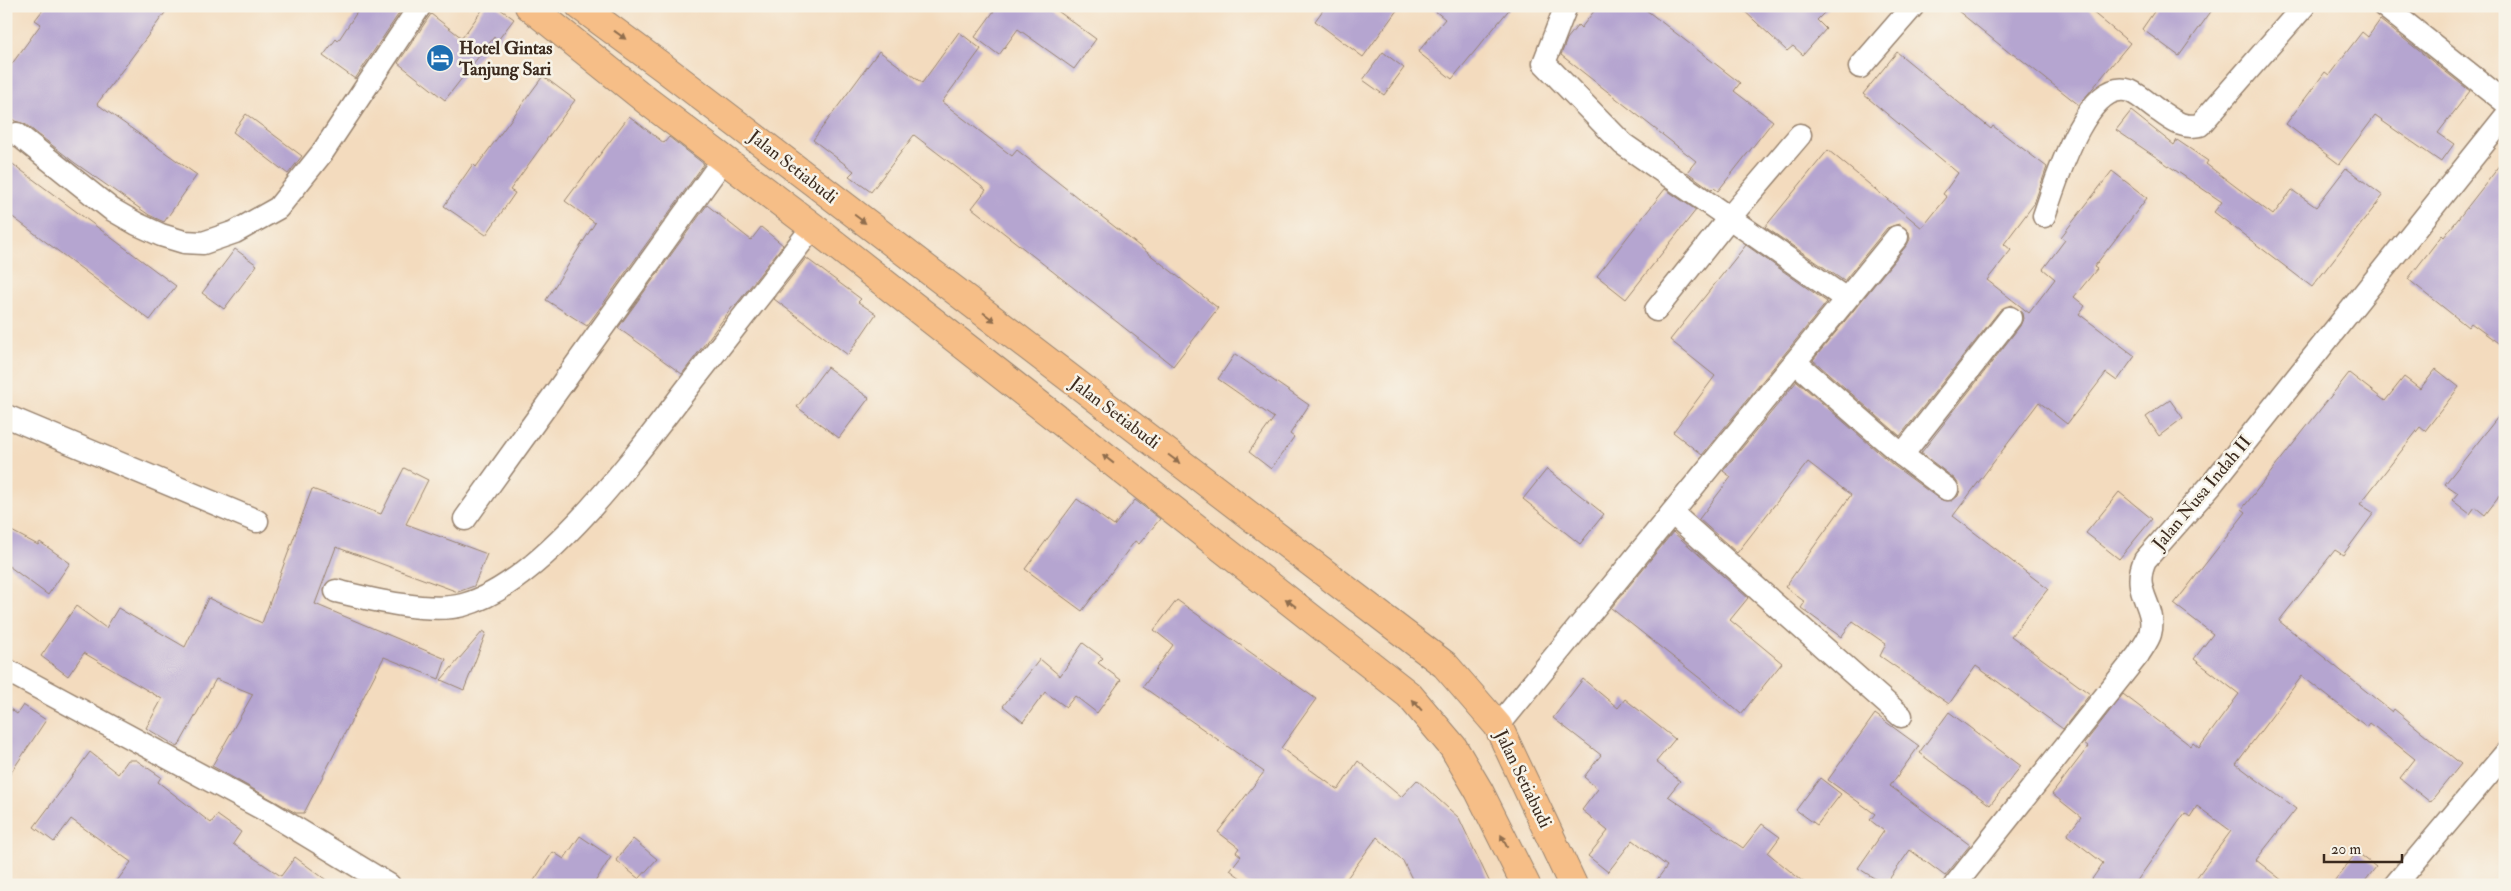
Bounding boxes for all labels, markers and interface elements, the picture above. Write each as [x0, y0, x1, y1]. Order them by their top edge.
one-way arrow [613, 30, 626, 40]
place label: Hotel Gintas Tanjung Sari [458, 37, 552, 81]
hotel icon: Hotel Gintas Tanjung Sari [425, 43, 455, 73]
street label: Jalan Setiabudi [743, 124, 842, 209]
one-way arrow [853, 214, 867, 224]
one-way arrow [982, 312, 995, 323]
street label: Jalan Setiabudi [1065, 371, 1165, 454]
street label: Jalan Nusa Indah II [2147, 431, 2257, 556]
one-way arrow [1102, 453, 1115, 464]
one-way arrow [1167, 453, 1180, 464]
one-way arrow [1285, 597, 1298, 608]
one-way arrow [1412, 699, 1423, 711]
street label: Jalan Setiabudi [1489, 725, 1557, 832]
scale bar [2324, 831, 2401, 863]
one-way arrow [1500, 834, 1508, 848]
text: 20 m [2331, 840, 2361, 859]

